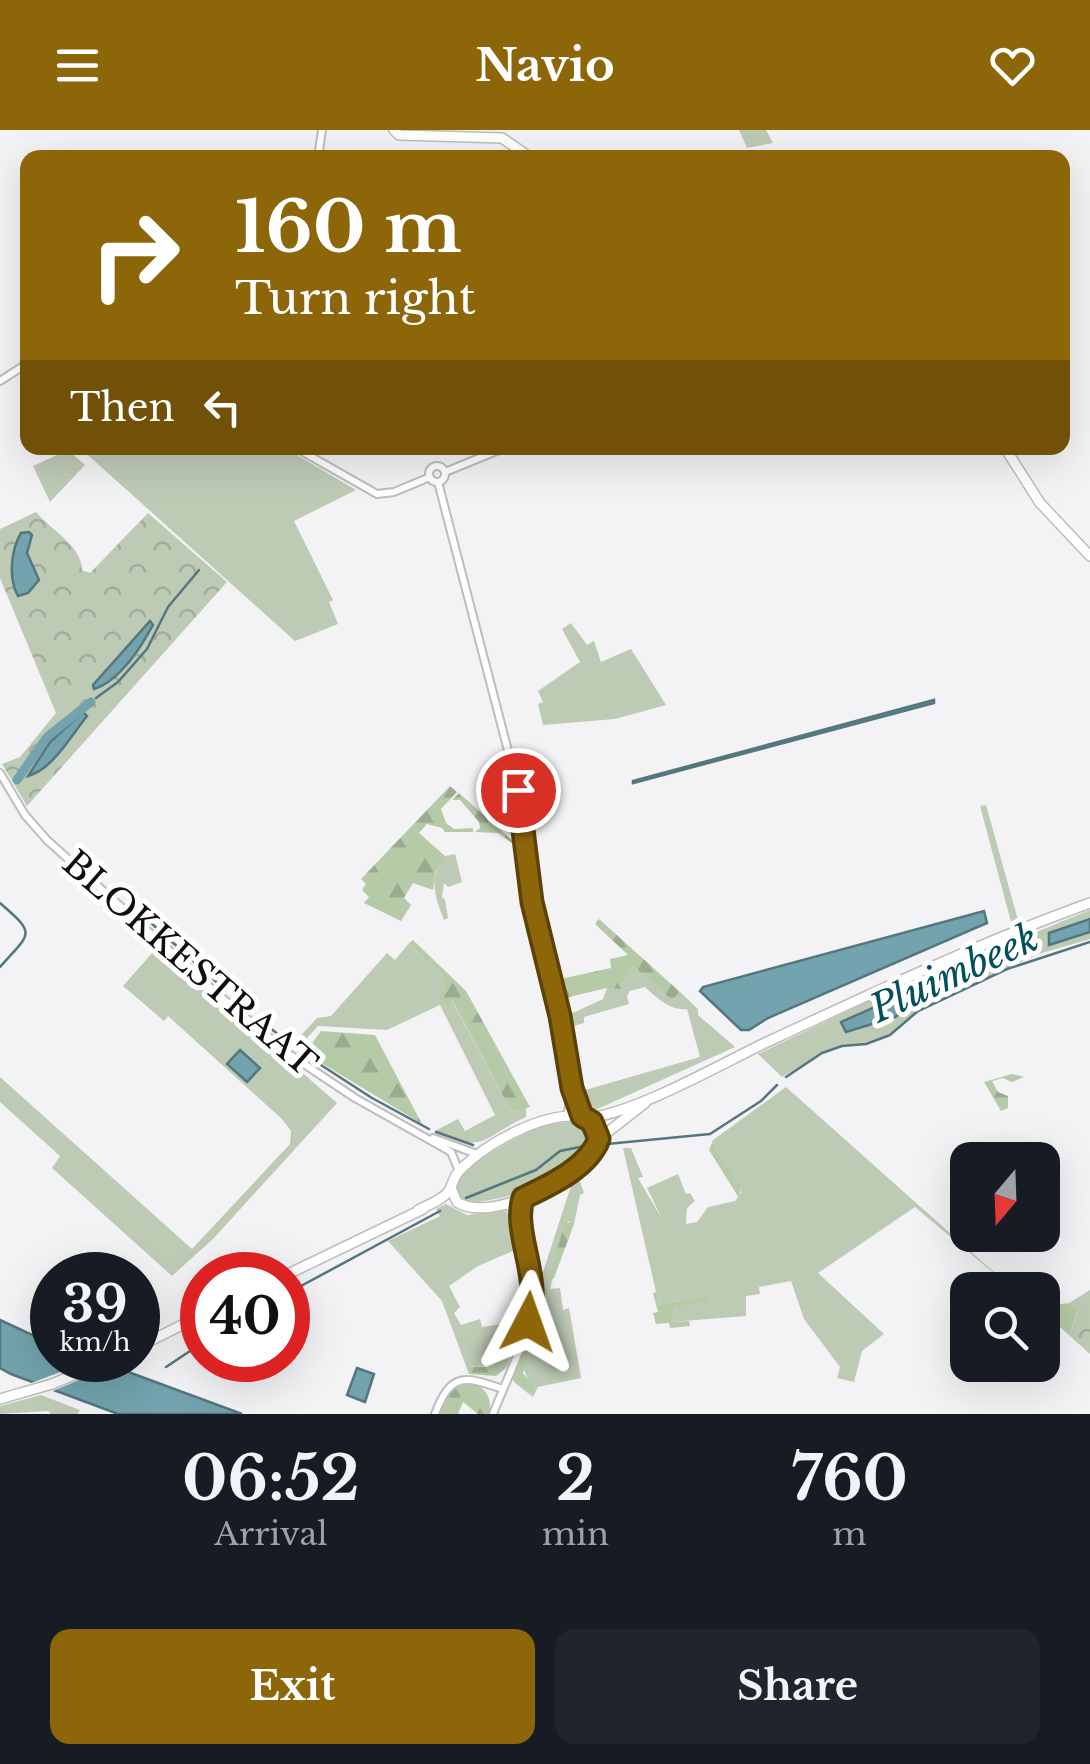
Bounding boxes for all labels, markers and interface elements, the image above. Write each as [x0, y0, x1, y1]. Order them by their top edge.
text: Navio [475, 37, 615, 93]
icon: menu [50, 38, 105, 93]
icon: heart [985, 38, 1040, 93]
text: 160 m [235, 184, 462, 271]
icon: right [70, 190, 200, 320]
text: Turn right [235, 270, 476, 326]
icon: left [195, 380, 250, 435]
text: Then [70, 384, 175, 431]
pin [476, 748, 561, 833]
icon: arrive [491, 763, 546, 818]
street label: BLOKKESTRAAT [54, 841, 326, 1085]
water label: Pluimbeek [862, 914, 1046, 1033]
north arrow [950, 1142, 1060, 1252]
map controls [950, 1142, 1060, 1382]
speed limit sign: 40 [180, 1252, 310, 1382]
position arrow [476, 1270, 580, 1374]
button: search [950, 1272, 1060, 1382]
text: 39 [62, 1273, 128, 1336]
text: km/h [60, 1327, 130, 1358]
text: 06:52 [182, 1442, 360, 1516]
text: 2 [556, 1442, 595, 1516]
text: 760 [791, 1442, 908, 1516]
text: Arrival [214, 1514, 328, 1554]
text: min [542, 1514, 609, 1554]
text: m [832, 1514, 867, 1554]
button: Exit [50, 1629, 535, 1744]
button: Share [555, 1629, 1040, 1744]

